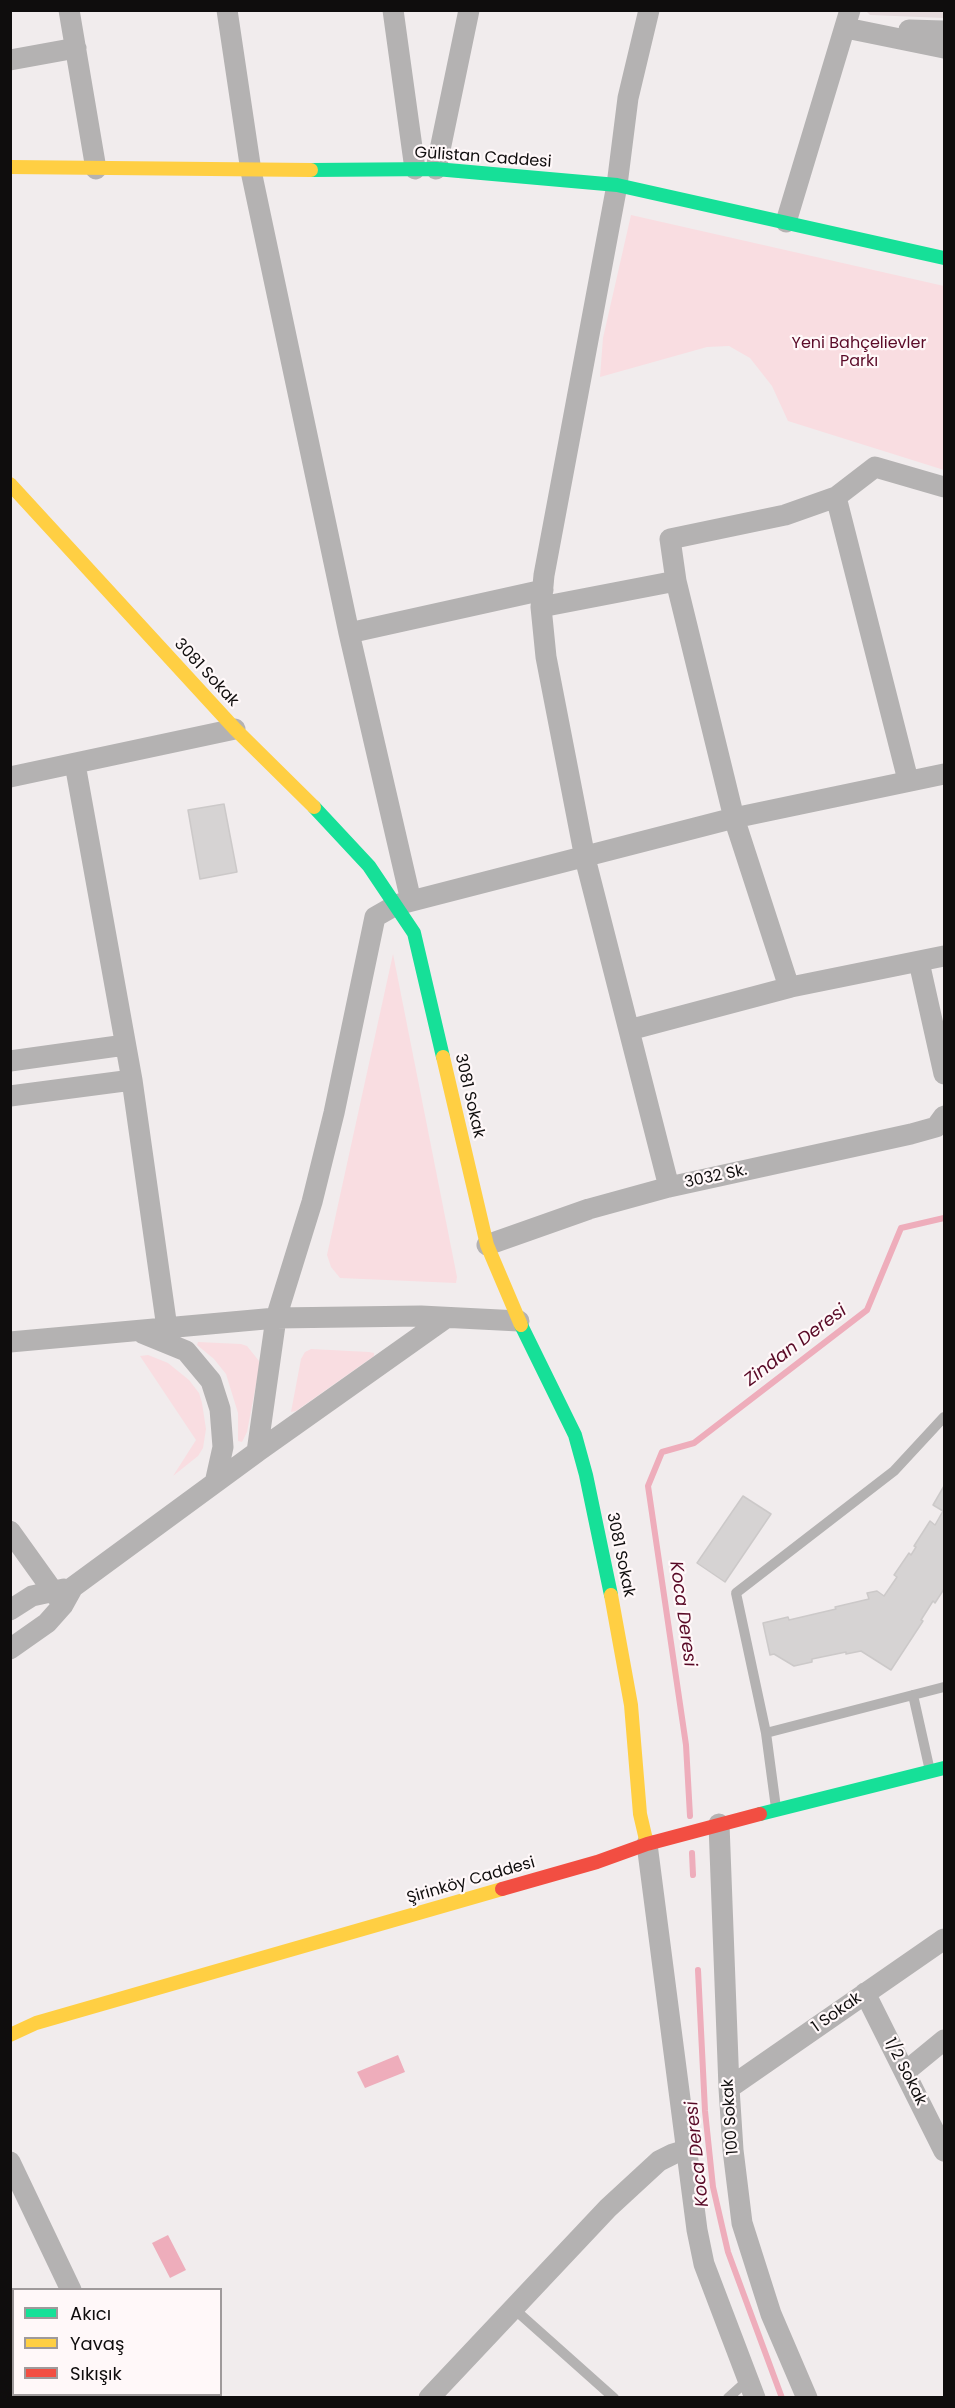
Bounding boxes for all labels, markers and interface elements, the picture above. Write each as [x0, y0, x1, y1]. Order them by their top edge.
street label: Gülistan Caddesi [414, 144, 552, 172]
park label: Yeni Bahçelievler Parkı [792, 334, 926, 372]
street label: 3081 Sokak [170, 635, 242, 711]
street label: 3081 Sokak [450, 1052, 488, 1140]
street label: 3032 Sk. [683, 1161, 749, 1193]
water label: Zindan Deresi [741, 1301, 851, 1391]
street label: 3081 Sokak [602, 1511, 638, 1599]
water label: Koca Deresi [664, 1560, 700, 1668]
street label: Şirinköy Caddesi [405, 1854, 537, 1908]
street label: 1 Sokak [808, 1989, 866, 2037]
street label: 1/2 Sokak [880, 2035, 930, 2109]
street label: 100 Sokak [719, 2078, 743, 2156]
water label: Koca Deresi [682, 2100, 714, 2208]
legend [12, 2288, 222, 2396]
text: Akıcı [70, 2301, 111, 2326]
text: Yavaş [70, 2331, 124, 2356]
text: Sıkışık [70, 2361, 122, 2386]

